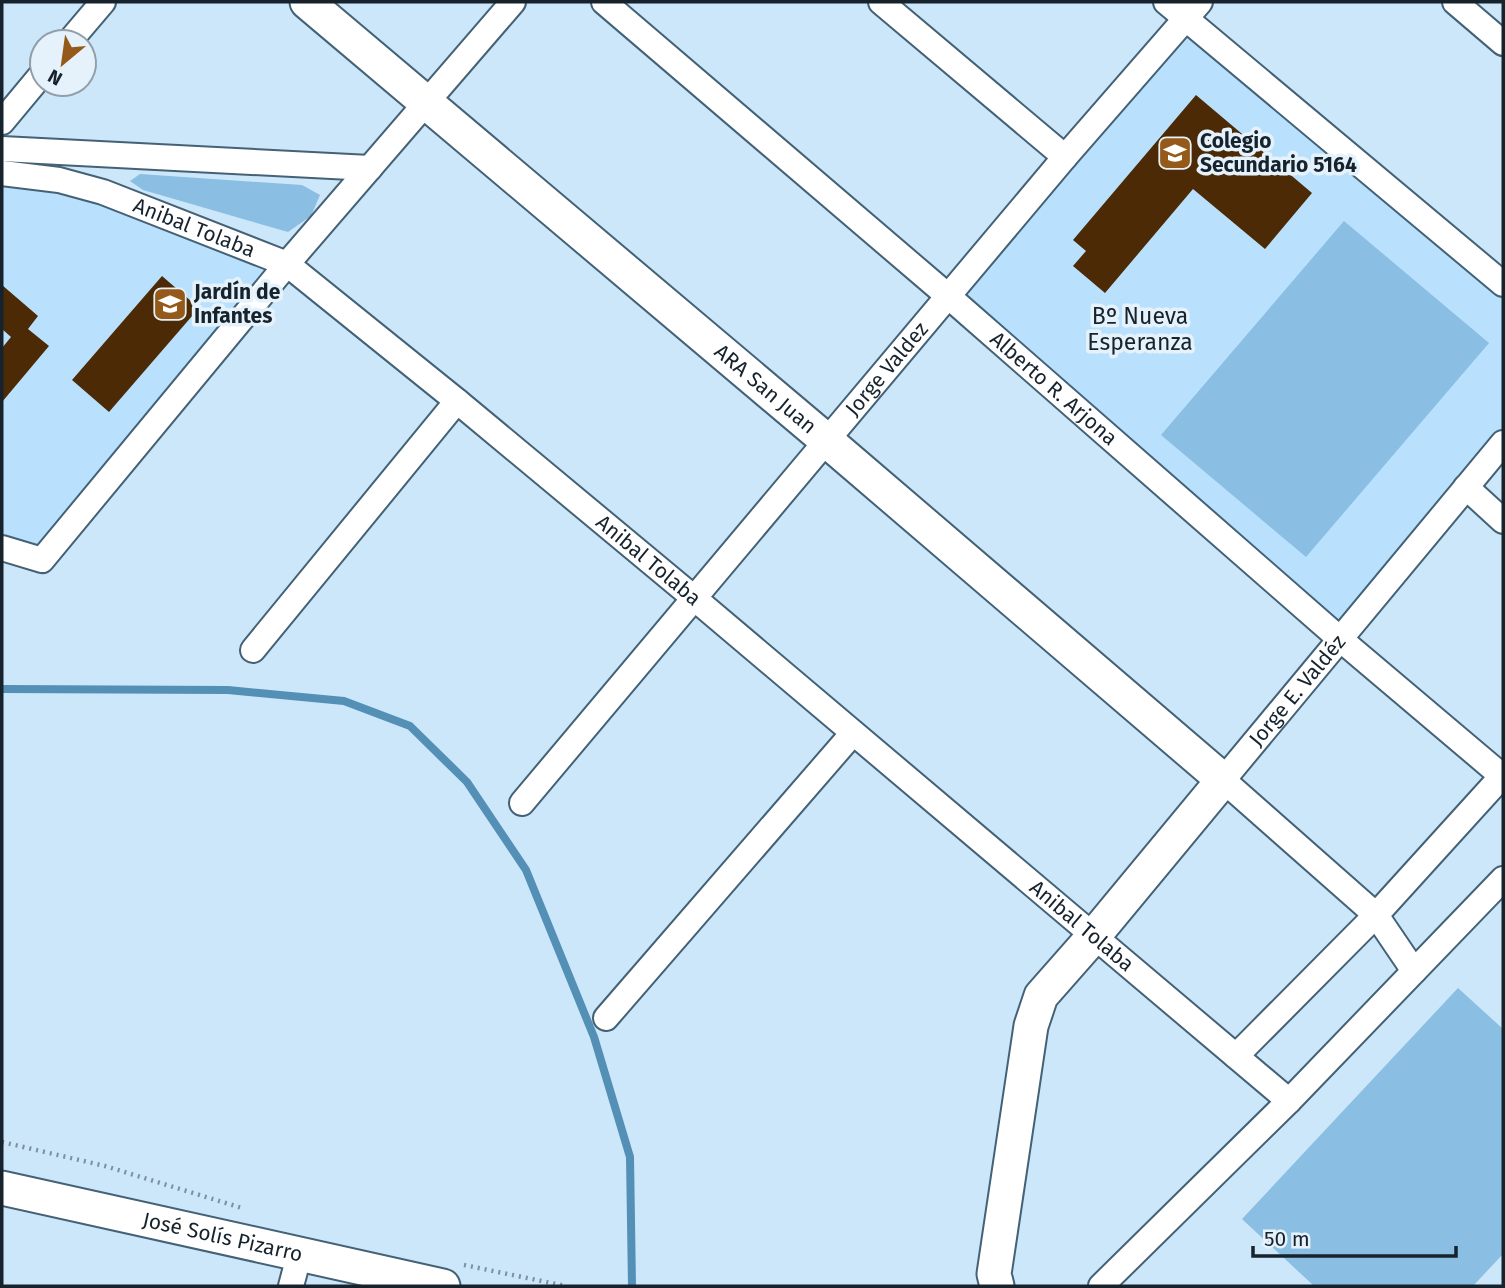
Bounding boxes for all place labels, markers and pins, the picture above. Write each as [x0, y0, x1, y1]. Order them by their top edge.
place label: Colegio Secundario 5164 [1200, 128, 1357, 178]
school or university icon: Colegio Secundario 5164 [1156, 134, 1194, 172]
place label: Jardín de Infantes [193, 279, 281, 329]
school or university icon: Jardín de Infantes [151, 285, 189, 323]

